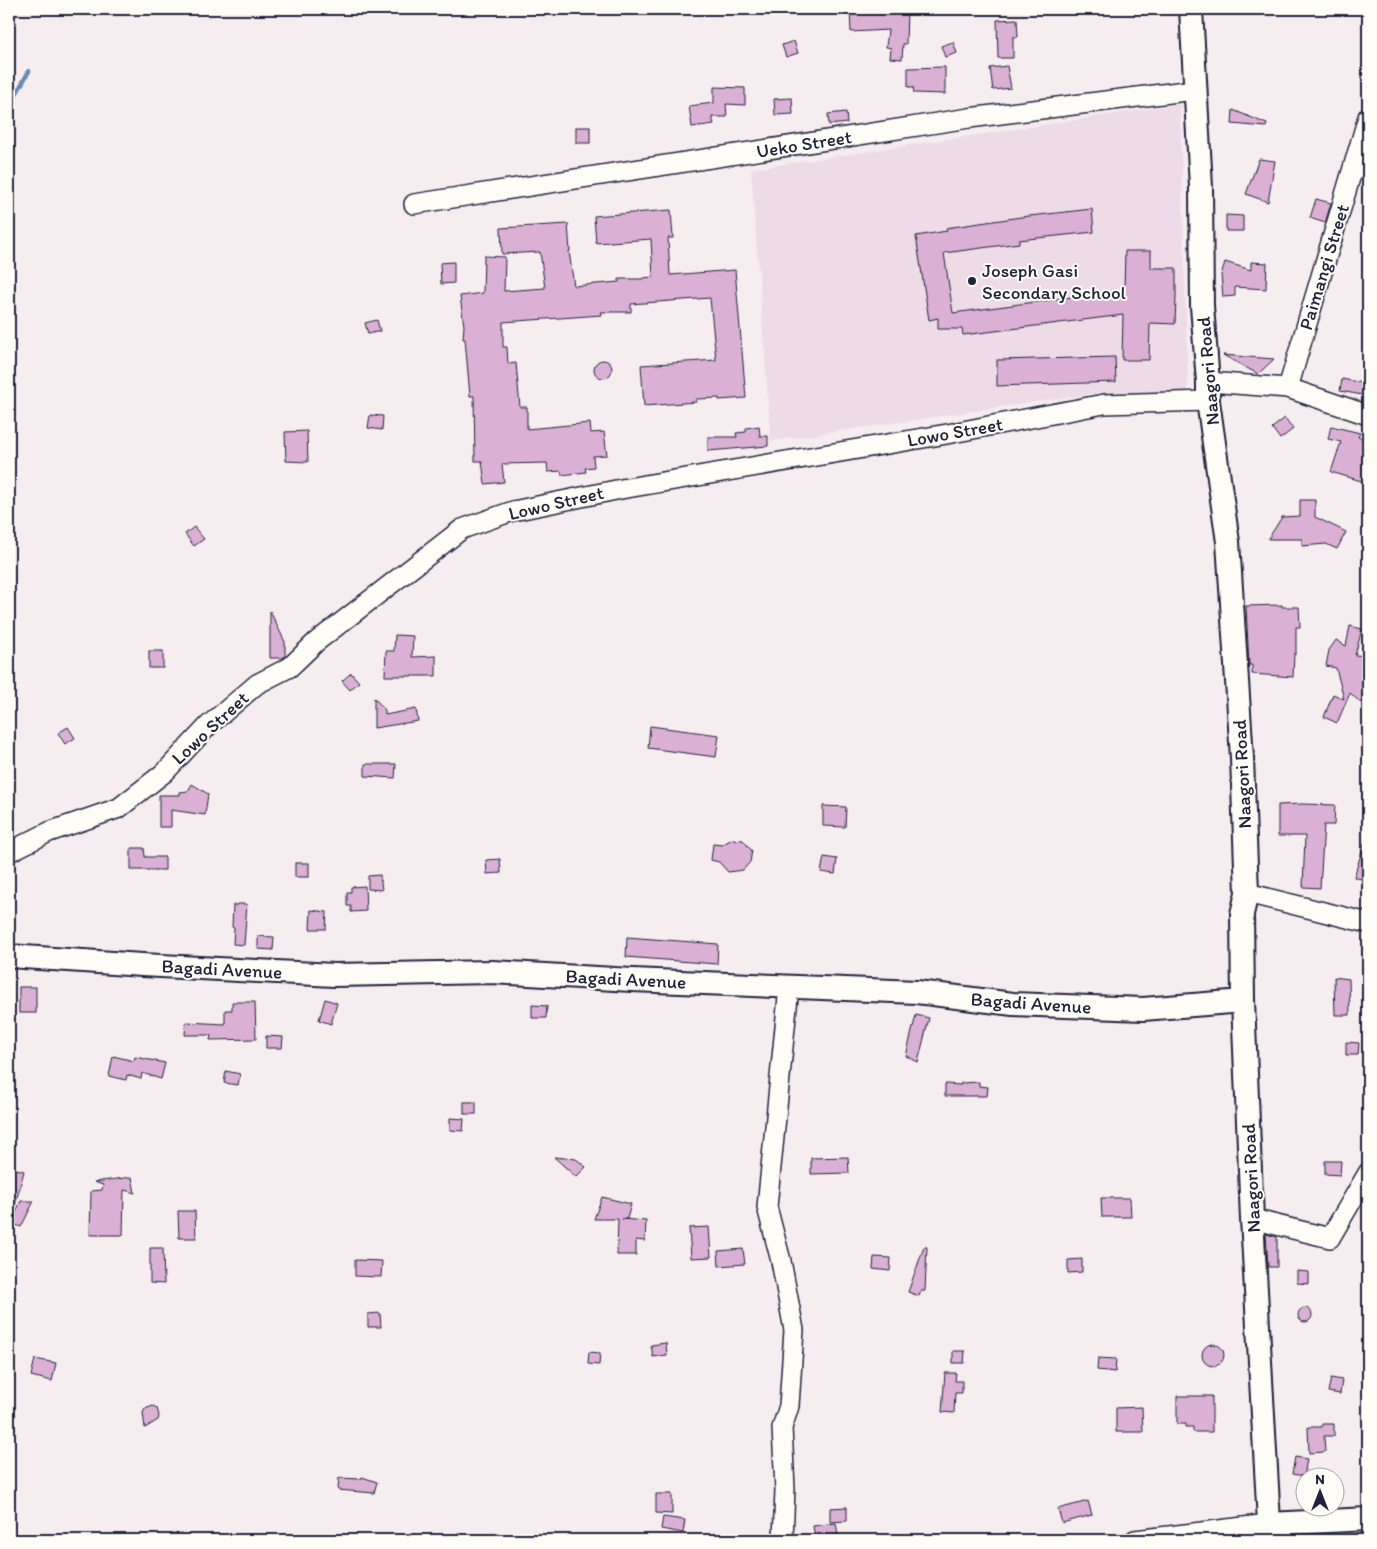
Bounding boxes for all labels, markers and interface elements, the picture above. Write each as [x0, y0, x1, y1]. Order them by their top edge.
street label: Ueko Street [755, 125, 853, 163]
street label: Paimangi Street [1294, 201, 1354, 333]
place label: Joseph Gasi Secondary School [982, 259, 1127, 304]
marker: Joseph Gasi Secondary School [966, 275, 978, 287]
street label: Naagori Road [1192, 315, 1224, 426]
street label: Lowo Street [905, 412, 1005, 452]
street label: Lowo Street [506, 481, 606, 525]
street label: Lowo Street [167, 687, 253, 769]
street label: Naagori Road [1228, 718, 1256, 829]
street label: Bagadi Avenue [161, 954, 283, 984]
street label: Bagadi Avenue [565, 964, 687, 994]
street label: Bagadi Avenue [970, 987, 1092, 1019]
street label: Naagori Road [1237, 1122, 1265, 1233]
north arrow [1294, 1466, 1344, 1516]
text: N [1315, 1471, 1325, 1488]

